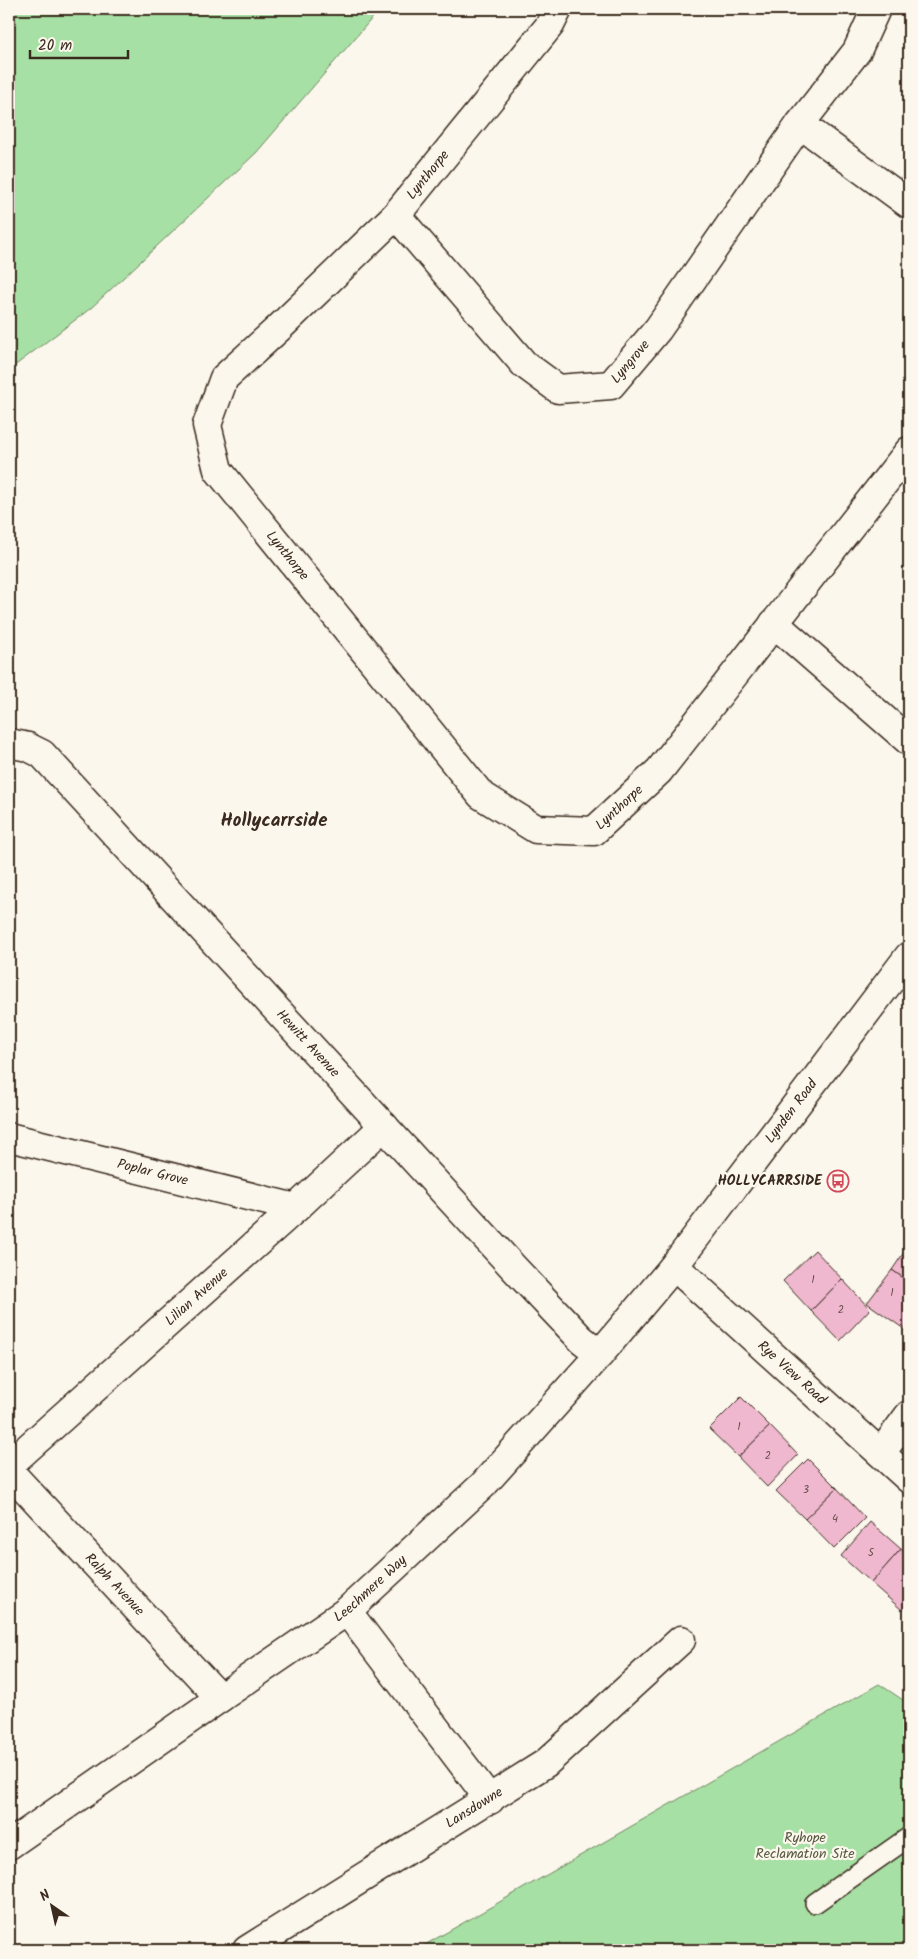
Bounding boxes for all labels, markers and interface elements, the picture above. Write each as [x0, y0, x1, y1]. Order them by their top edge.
scale bar [30, 28, 128, 60]
text: 20 m [38, 34, 72, 58]
street label: Lynthorpe [401, 145, 455, 205]
street label: Lyngrove [605, 335, 656, 389]
street label: Lynthorpe [260, 526, 315, 586]
street label: Lynthorpe [590, 779, 649, 836]
district label: Hollycarrside [220, 806, 328, 836]
street label: Hewitt Avenue [270, 1004, 345, 1083]
street label: Lynden Road [759, 1073, 824, 1148]
street label: Poplar Grove [115, 1153, 191, 1192]
bus stop icon: HOLLYCARRSIDE [826, 1169, 850, 1193]
place label: HOLLYCARRSIDE [718, 1170, 823, 1192]
street label: Lilian Avenue [160, 1262, 234, 1331]
house number: 1 [811, 1271, 815, 1289]
house number: 1 [890, 1284, 894, 1302]
house number: 2 [838, 1301, 844, 1319]
street label: Rye View Road [752, 1335, 832, 1411]
house number: 1 [737, 1418, 741, 1436]
house number: 2 [765, 1447, 771, 1465]
house number: 3 [803, 1481, 809, 1499]
house number: 4 [832, 1510, 838, 1528]
house number: 5 [868, 1544, 875, 1562]
street label: Ralph Avenue [79, 1548, 150, 1622]
street label: Leechmere Way [329, 1549, 412, 1628]
street label: Lansdowne [441, 1781, 508, 1834]
park label: Ryhope Reclamation Site [755, 1827, 855, 1865]
north arrow [28, 1882, 78, 1932]
text: N [35, 1884, 55, 1908]

